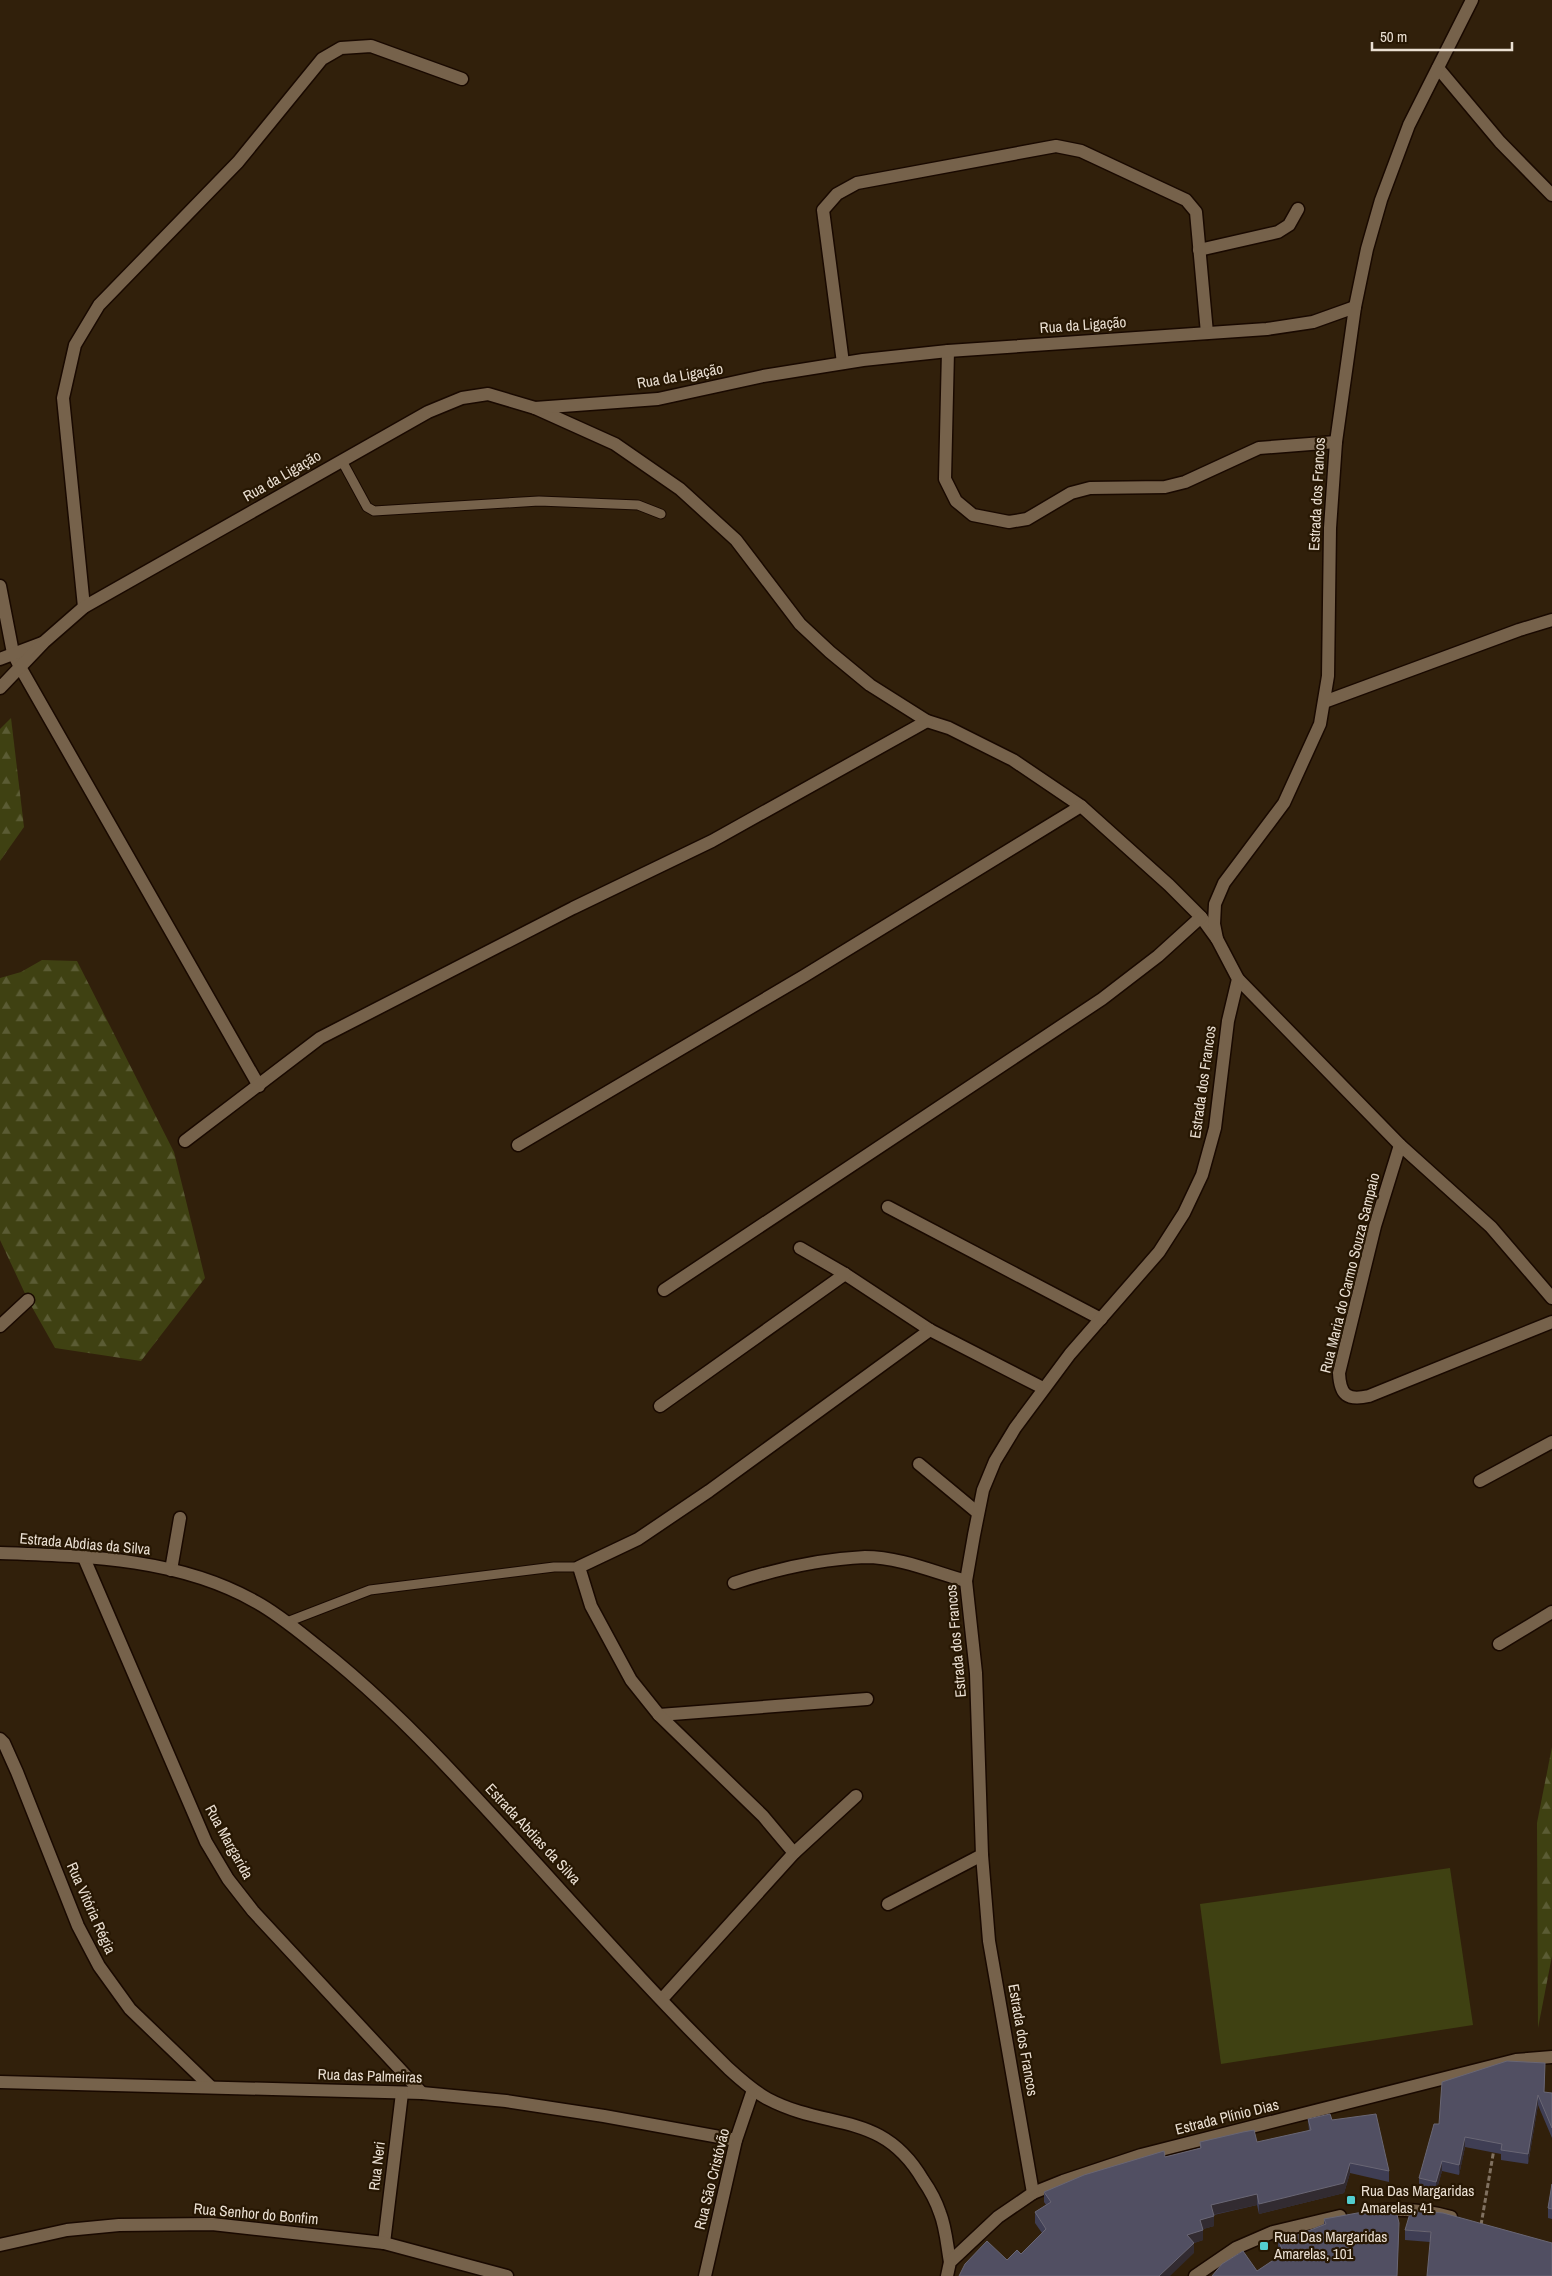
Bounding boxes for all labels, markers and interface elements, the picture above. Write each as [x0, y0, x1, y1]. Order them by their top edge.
scale bar [1372, 20, 1512, 52]
text: 50 m [1380, 26, 1407, 47]
street label: Rua da Ligação [1039, 311, 1127, 338]
street label: Rua da Ligação [635, 358, 725, 393]
street label: Estrada dos Francos [1303, 437, 1330, 551]
street label: Rua da Ligação [239, 445, 325, 506]
street label: Estrada dos Francos [1184, 1024, 1221, 1140]
street label: Rua Maria do Carmo Souza Sampaio [1314, 1170, 1385, 1375]
street label: Estrada Abdias da Silva [19, 1527, 152, 1560]
street label: Estrada dos Francos [940, 1584, 971, 1698]
street label: Estrada Abdias da Silva [481, 1778, 586, 1889]
street label: Rua Margarida [200, 1801, 259, 1883]
street label: Rua Vitória Régia [62, 1859, 121, 1957]
street label: Estrada dos Francos [1003, 1982, 1044, 2098]
street label: Rua das Palmeiras [317, 2063, 423, 2088]
street label: Estrada Plínio Dias [1173, 2094, 1281, 2140]
street label: Rua São Cristóvão [689, 2126, 734, 2232]
street label: Rua Neri [363, 2140, 390, 2192]
place label: Rua Das Margaridas Amarelas, 41 [1360, 2180, 1474, 2218]
marker: Rua Das Margaridas Amarelas, 41 [1345, 2194, 1357, 2206]
street label: Rua Senhor do Bonfim [193, 2198, 319, 2229]
place label: Rua Das Margaridas Amarelas, 101 [1273, 2226, 1387, 2264]
marker: Rua Das Margaridas Amarelas, 101 [1258, 2240, 1270, 2252]

